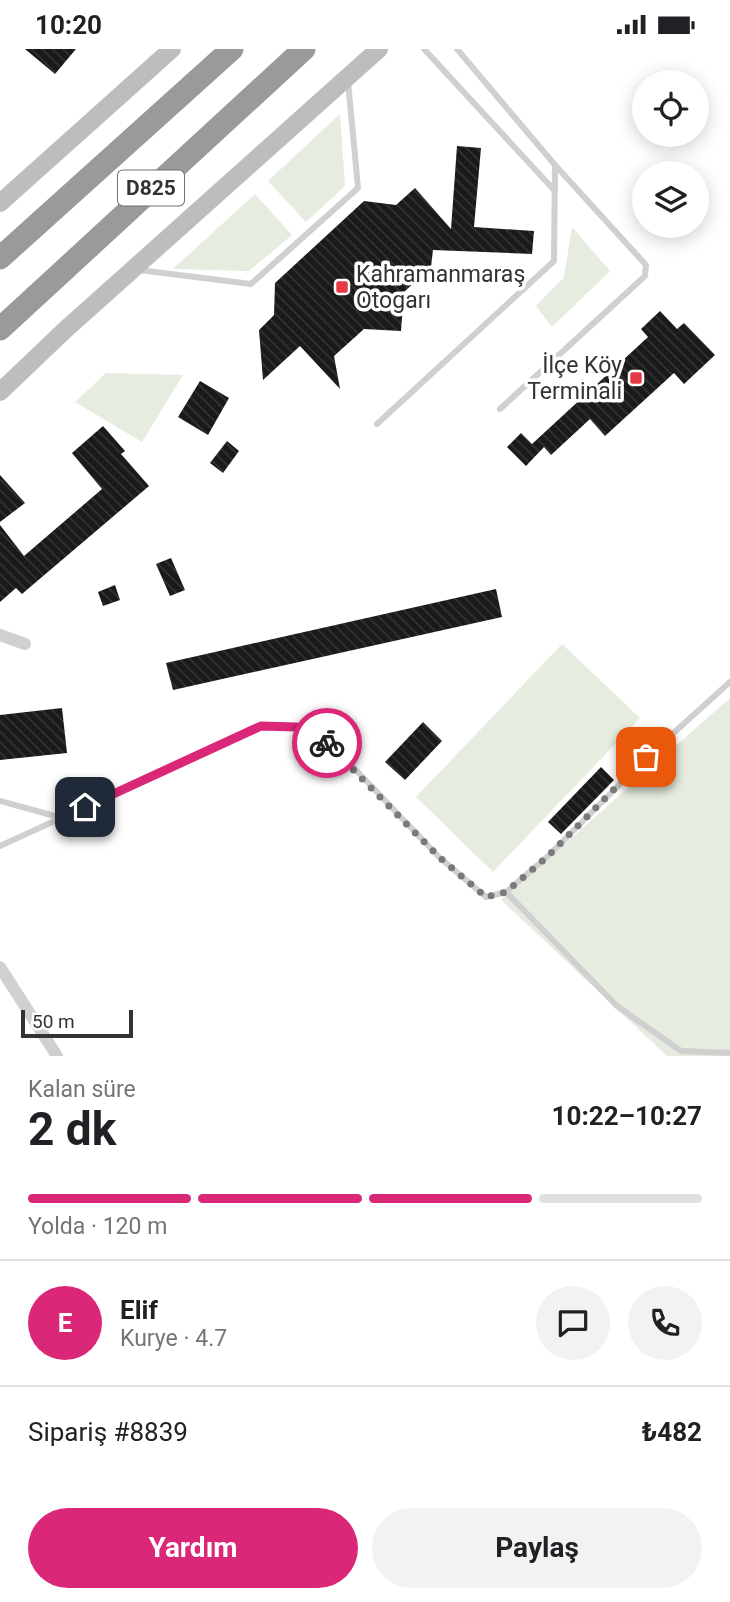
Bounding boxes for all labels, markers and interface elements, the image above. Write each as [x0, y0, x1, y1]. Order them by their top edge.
text: 10:20 [35, 10, 102, 40]
map controls [632, 70, 709, 238]
button: locate [632, 70, 709, 147]
button: layers [632, 161, 709, 238]
road number: D825 [118, 171, 184, 205]
place label: Kahramanmaraş Otogarı [356, 261, 525, 314]
marker: Kahramanmaraş Otogarı [334, 279, 350, 295]
place label: İlçe Köy Terminali [527, 352, 622, 405]
marker: İlçe Köy Terminali [628, 370, 644, 386]
courier [292, 708, 362, 778]
icon: bike [308, 724, 346, 762]
pin [616, 727, 676, 787]
icon: bag [627, 738, 665, 776]
pin [55, 777, 115, 837]
icon: home [66, 788, 104, 826]
scale bar [21, 1007, 133, 1039]
text: 50 m [32, 1010, 75, 1033]
text: Kalan süre [28, 1076, 136, 1103]
text: 10:22–10:27 [552, 1101, 702, 1131]
text: 2 dk [28, 1102, 116, 1156]
text: Yolda · 120 m [28, 1213, 167, 1240]
button: chat [536, 1286, 610, 1360]
button: phone [628, 1286, 702, 1360]
text: Elif [120, 1295, 158, 1325]
text: E [58, 1308, 72, 1338]
text: Kurye · 4.7 [120, 1325, 227, 1352]
text: Sipariş #8839 [28, 1417, 188, 1447]
text: ₺482 [642, 1417, 702, 1447]
button: Yardım [28, 1508, 358, 1588]
button: Paylaş [372, 1508, 702, 1588]

